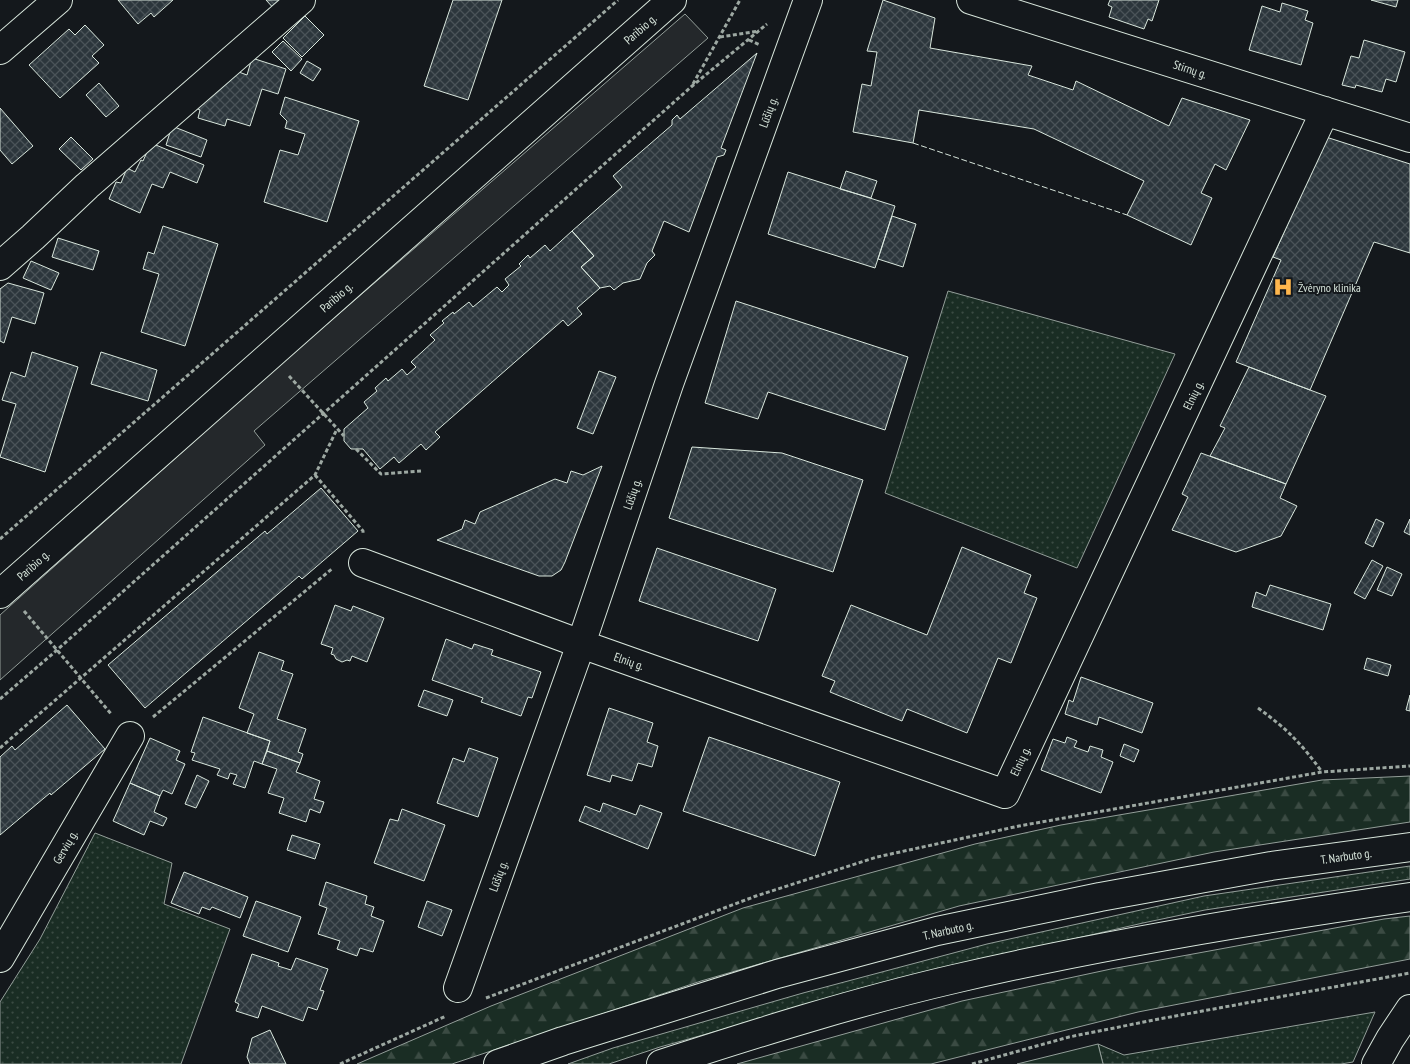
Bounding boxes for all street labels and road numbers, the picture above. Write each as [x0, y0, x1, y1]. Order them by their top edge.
street label: Paribio g. [620, 11, 660, 47]
street label: Stirnų g. [1171, 57, 1209, 81]
street label: Lūšių g. [755, 94, 781, 130]
street label: Paribio g. [316, 279, 356, 315]
street label: Elnių g. [1179, 378, 1207, 412]
street label: Lūšių g. [620, 476, 644, 512]
street label: Paribio g. [14, 546, 52, 584]
street label: Elnių g. [612, 649, 646, 673]
street label: Elnių g. [1007, 744, 1033, 778]
street label: Gervių g. [49, 827, 81, 867]
street label: T. Narbuto g. [1319, 845, 1373, 867]
street label: Lūšių g. [485, 858, 511, 894]
street label: T. Narbuto g. [921, 917, 975, 943]

